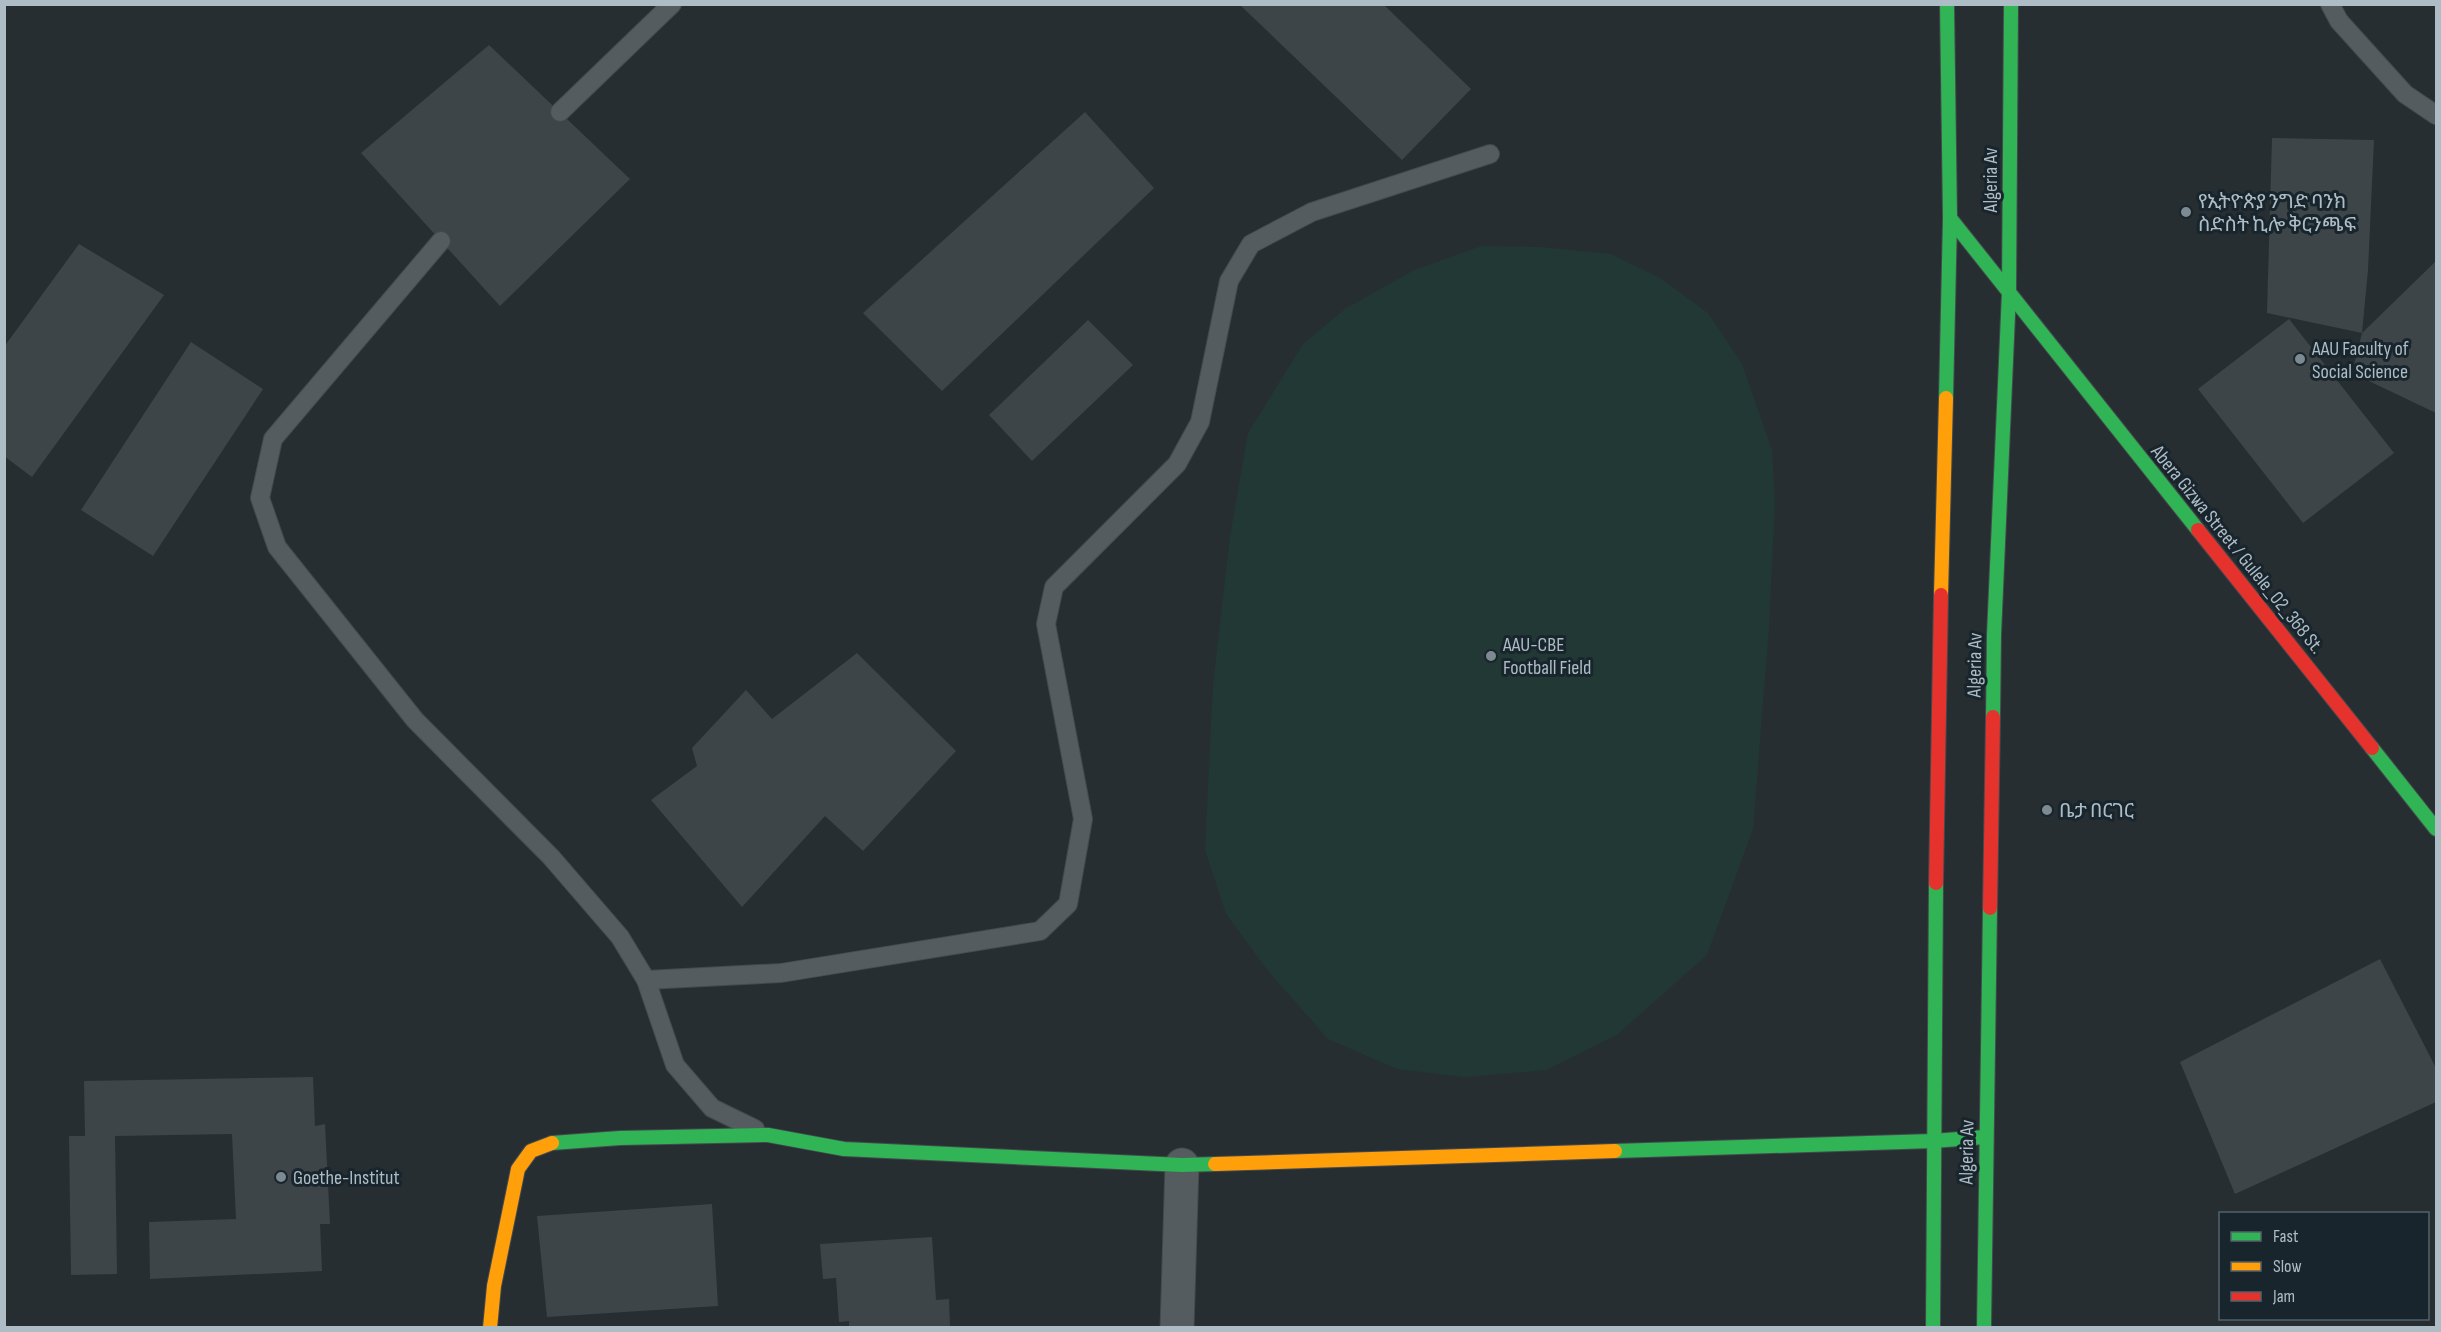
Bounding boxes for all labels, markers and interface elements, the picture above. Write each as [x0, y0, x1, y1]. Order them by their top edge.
street label: Algeria Av [1979, 147, 2003, 213]
place label: የኢትዮጵያ ንግድ ባንክ ስድስት ኪሎ ቅርንጫፍ [2198, 190, 2356, 237]
marker: የኢትዮጵያ ንግድ ባንክ ስድስት ኪሎ ቅርንጫፍ [2179, 205, 2193, 219]
place label: AAU Faculty of Social Science [2311, 337, 2409, 384]
marker: AAU Faculty of Social Science [2293, 352, 2307, 366]
street label: Abera Gizwa Street / Gulele_02_368 St. [2145, 440, 2329, 659]
street label: Algeria Av [1962, 632, 1988, 699]
place label: AAU-CBE Football Field [1502, 633, 1591, 680]
marker: AAU-CBE Football Field [1484, 649, 1498, 663]
place label: ቤታ በርገር [2059, 799, 2134, 823]
marker: ቤታ በርገር [2040, 803, 2054, 817]
street label: Algeria Av [1954, 1119, 1980, 1186]
place label: Goethe-Institut [293, 1166, 400, 1190]
marker: Goethe-Institut [274, 1170, 288, 1184]
legend [2219, 1212, 2429, 1320]
text: Fast [2273, 1226, 2299, 1247]
text: Slow [2273, 1256, 2302, 1277]
text: Jam [2272, 1286, 2295, 1307]

